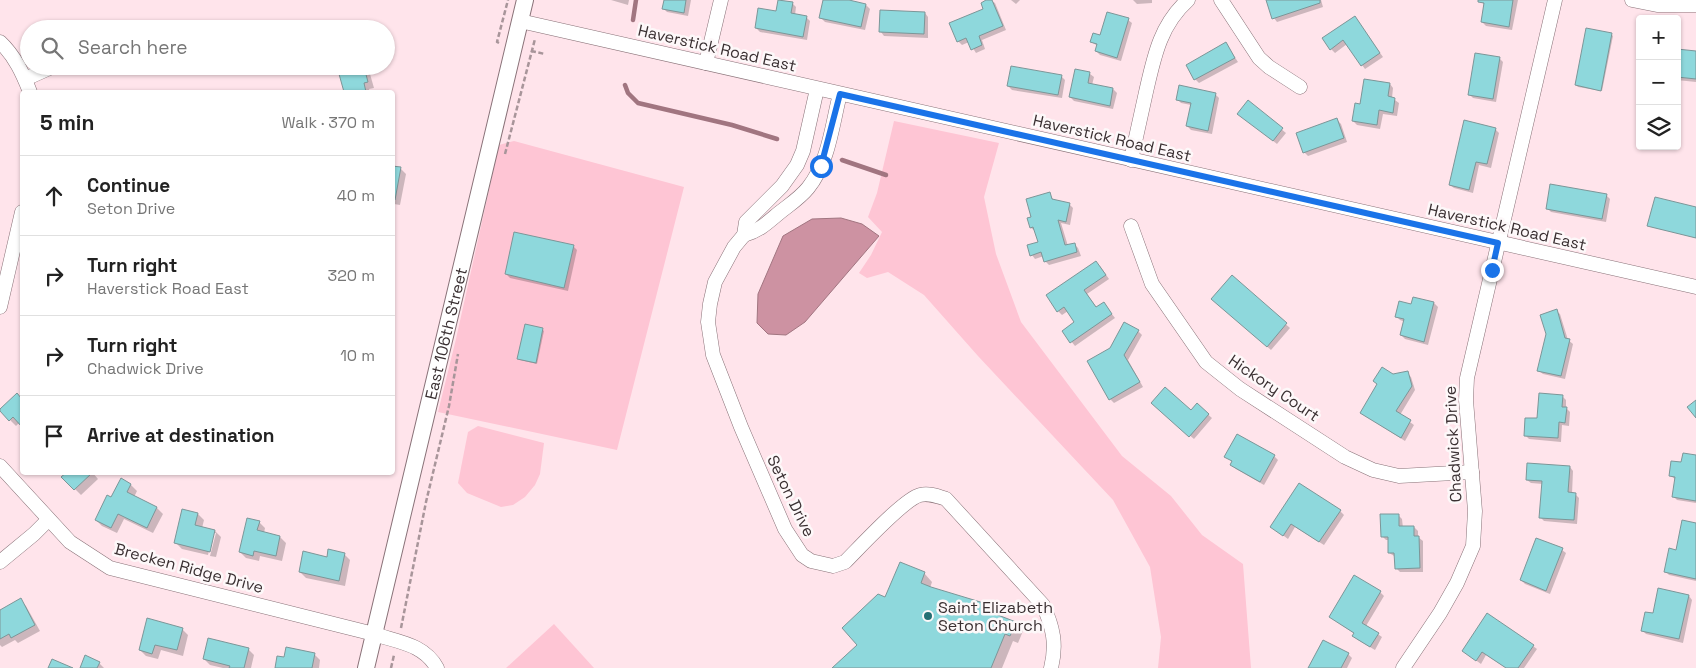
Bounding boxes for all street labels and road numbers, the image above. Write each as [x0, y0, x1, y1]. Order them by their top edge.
street label: Haverstick Road East [636, 20, 798, 76]
street label: Haverstick Road East [1031, 110, 1193, 166]
street label: Haverstick Road East [1426, 199, 1588, 255]
street label: East 106th Street [420, 265, 471, 401]
street label: Hickory Court [1224, 350, 1324, 426]
street label: Chadwick Drive [1439, 385, 1467, 503]
street label: Seton Drive [762, 452, 820, 540]
street label: Brecken Ridge Drive [112, 538, 266, 598]

